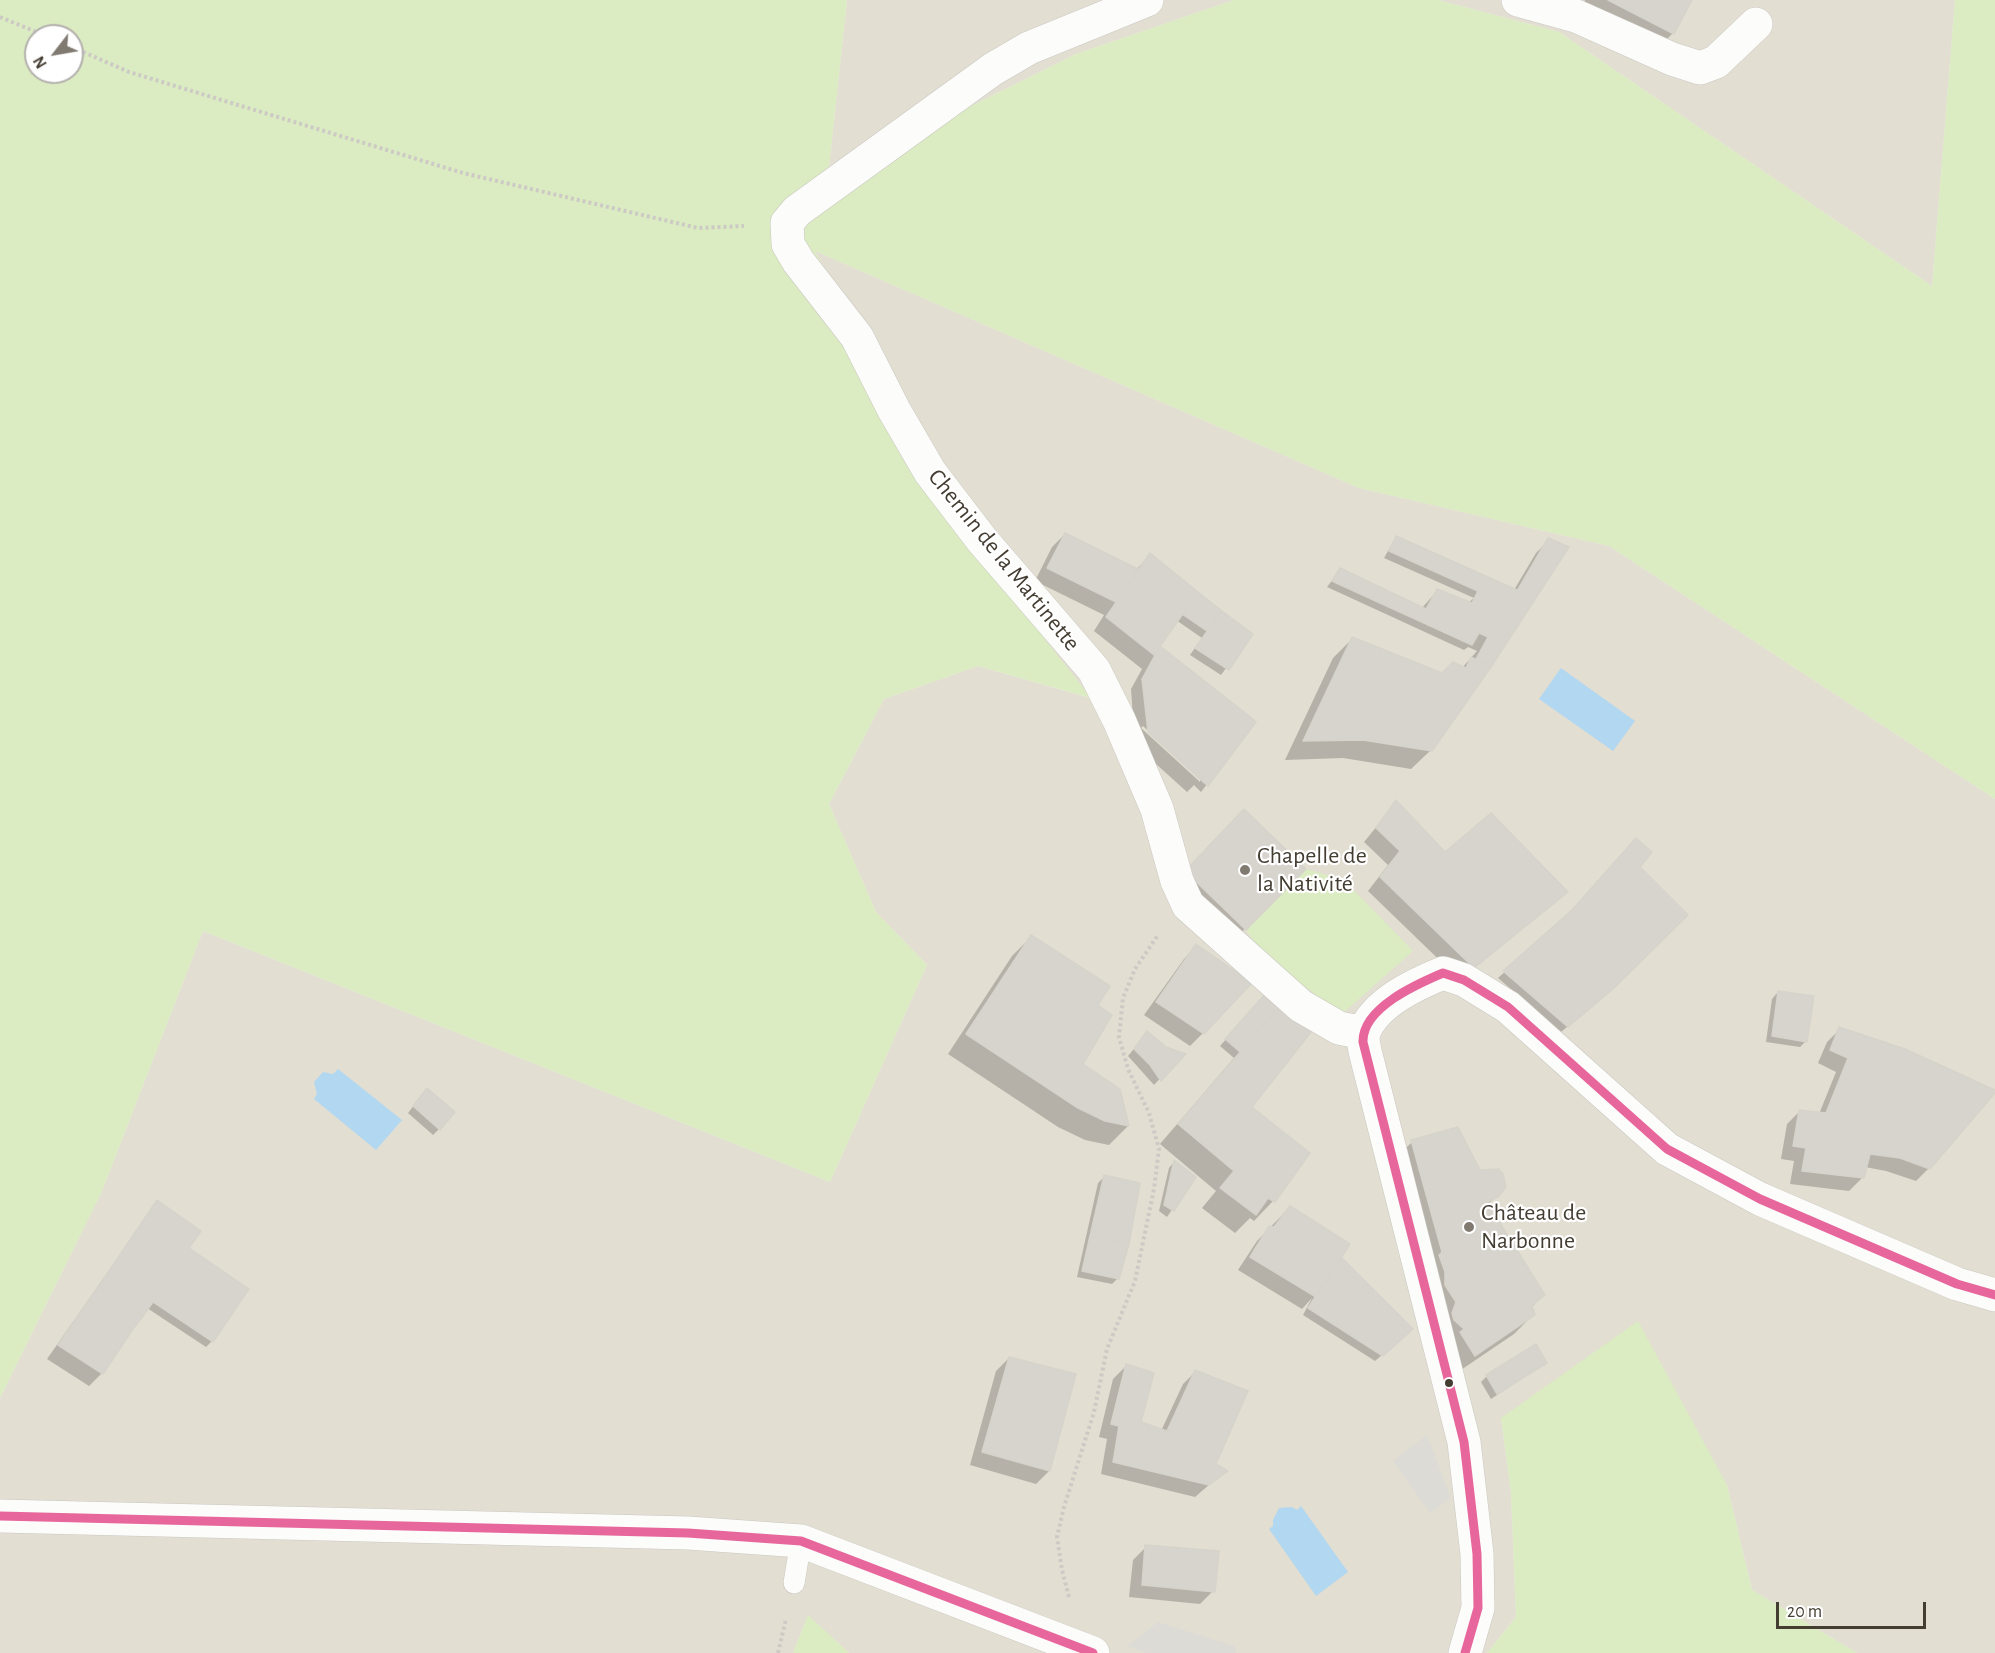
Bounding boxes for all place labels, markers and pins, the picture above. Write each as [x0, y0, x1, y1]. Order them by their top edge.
place label: Chapelle de la Nativité [1257, 842, 1367, 898]
marker: Chapelle de la Nativité [1238, 863, 1252, 877]
place label: Château de Narbonne [1481, 1199, 1586, 1255]
marker: Château de Narbonne [1462, 1220, 1476, 1234]
unlabelled marker [1443, 1377, 1455, 1389]

